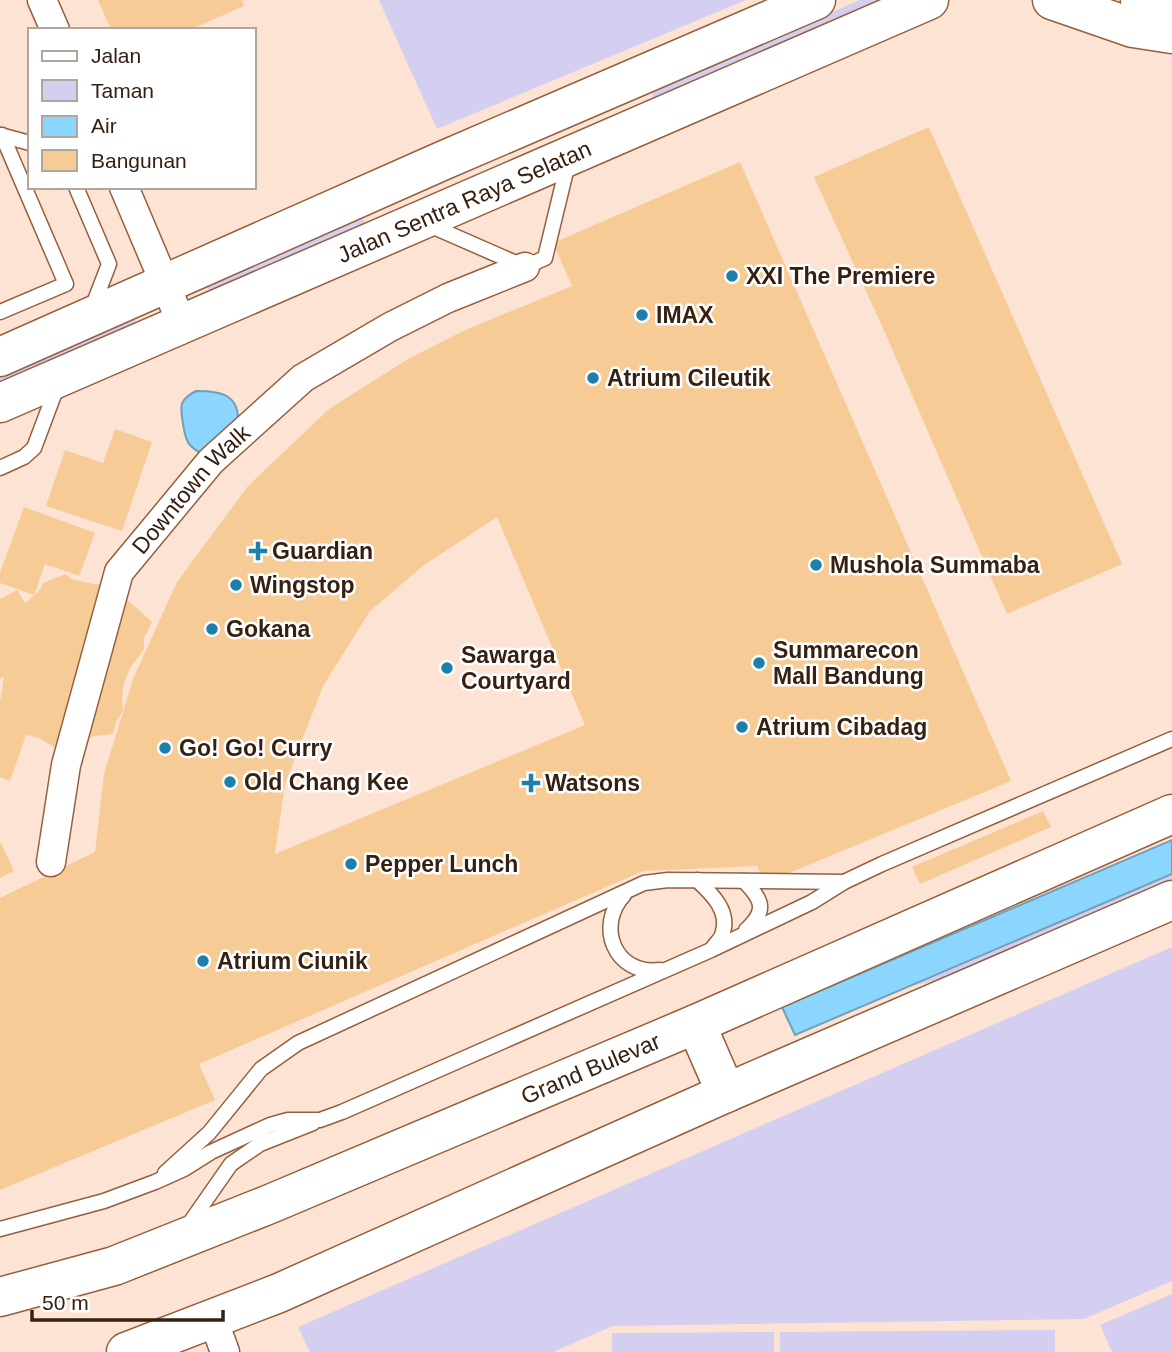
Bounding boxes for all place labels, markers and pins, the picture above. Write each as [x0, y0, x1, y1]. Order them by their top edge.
place label: XXI The Premiere [746, 263, 935, 289]
marker: XXI The Premiere [724, 268, 740, 284]
place label: IMAX [656, 302, 714, 328]
marker: IMAX [634, 307, 650, 323]
place label: Atrium Cileutik [607, 365, 771, 391]
marker: Atrium Cileutik [585, 370, 601, 386]
place label: Guardian [272, 538, 373, 564]
marker: Guardian [250, 543, 266, 559]
place label: Mushola Summaba [830, 552, 1040, 578]
marker: Mushola Summaba [808, 557, 824, 573]
place label: Wingstop [250, 572, 355, 598]
marker: Wingstop [228, 577, 244, 593]
place label: Gokana [226, 616, 311, 642]
marker: Gokana [204, 621, 220, 637]
place label: Summarecon Mall Bandung [773, 637, 924, 689]
place label: Sawarga Courtyard [461, 642, 571, 694]
marker: Summarecon Mall Bandung [751, 655, 767, 671]
marker: Sawarga Courtyard [439, 660, 455, 676]
place label: Atrium Cibadag [756, 714, 927, 740]
marker: Atrium Cibadag [734, 719, 750, 735]
place label: Go! Go! Curry [179, 735, 333, 761]
marker: Go! Go! Curry [157, 740, 173, 756]
place label: Old Chang Kee [244, 769, 409, 795]
place label: Watsons [545, 770, 640, 796]
marker: Old Chang Kee [222, 774, 238, 790]
marker: Watsons [523, 775, 539, 791]
place label: Pepper Lunch [365, 851, 518, 877]
marker: Pepper Lunch [343, 856, 359, 872]
place label: Atrium Ciunik [217, 948, 368, 974]
marker: Atrium Ciunik [195, 953, 211, 969]

